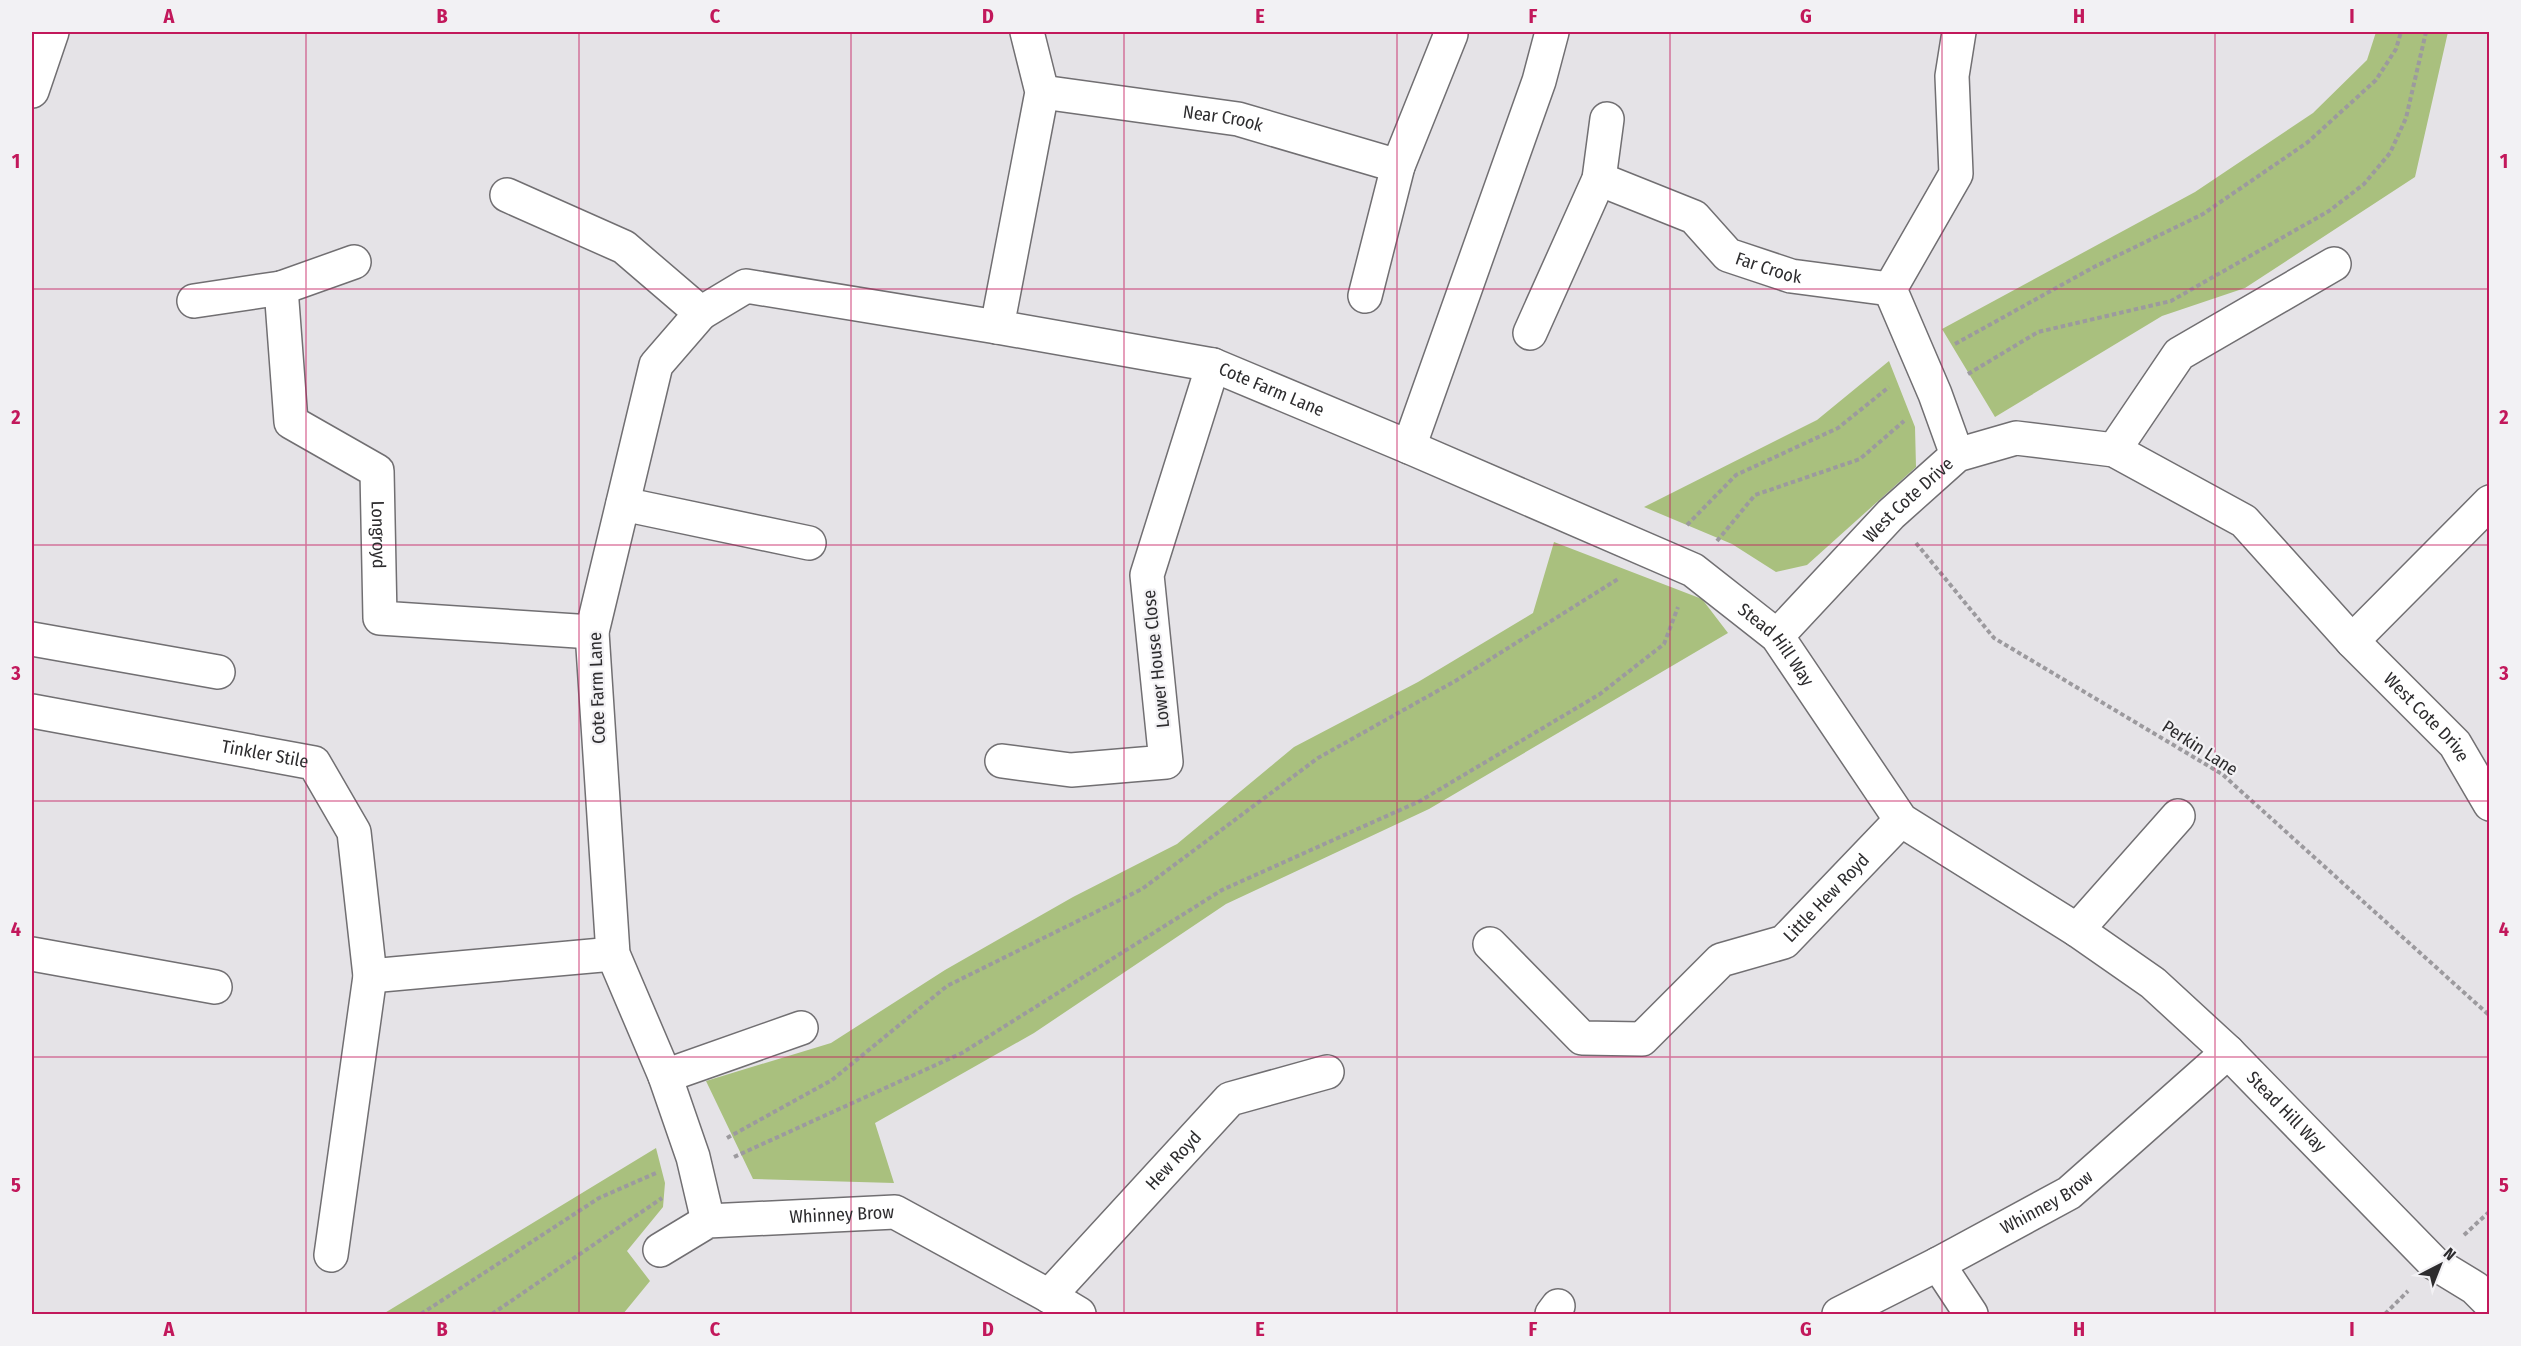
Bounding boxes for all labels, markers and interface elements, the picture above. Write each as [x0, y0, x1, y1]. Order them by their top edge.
text: A [163, 4, 176, 28]
text: B [436, 4, 448, 28]
text: C [710, 4, 721, 28]
text: D [982, 4, 994, 28]
text: E [1255, 4, 1265, 28]
text: F [1529, 4, 1538, 28]
text: G [1800, 4, 1812, 28]
text: H [2073, 4, 2085, 28]
text: I [2349, 4, 2355, 28]
street label: Near Crook [1182, 101, 1266, 137]
text: 1 [12, 149, 20, 173]
text: 1 [2500, 149, 2508, 173]
street label: Far Crook [1733, 247, 1803, 288]
street label: Cote Farm Lane [1216, 358, 1328, 421]
text: 2 [10, 405, 21, 429]
text: 2 [2498, 405, 2509, 429]
street label: West Cote Drive [1859, 453, 1958, 548]
street label: Longroyd [367, 501, 390, 569]
street label: Lower House Close [1138, 589, 1174, 729]
street label: Stead Hill Way [1733, 598, 1819, 690]
street label: Cote Farm Lane [584, 632, 610, 744]
text: 3 [10, 661, 21, 685]
text: 3 [2498, 661, 2509, 685]
street label: West Cote Drive [2379, 668, 2474, 766]
street label: Perkin Lane [2158, 715, 2242, 781]
street label: Tinkler Stile [220, 735, 310, 773]
street label: Little Hew Royd [1779, 849, 1874, 947]
text: 4 [11, 917, 21, 941]
text: 4 [2499, 917, 2509, 941]
street label: Stead Hill Way [2242, 1067, 2331, 1157]
street label: Hew Royd [1141, 1126, 1206, 1195]
street label: Whinney Brow [1997, 1166, 2098, 1239]
text: 5 [11, 1173, 21, 1197]
text: 5 [2499, 1173, 2509, 1197]
street label: Whinney Brow [789, 1201, 895, 1228]
north arrow [2410, 1235, 2470, 1295]
text: N [2440, 1244, 2460, 1264]
text: A [163, 1317, 176, 1341]
text: B [436, 1317, 448, 1341]
text: C [710, 1317, 721, 1341]
text: D [982, 1317, 994, 1341]
text: E [1255, 1317, 1265, 1341]
text: F [1529, 1317, 1538, 1341]
text: G [1800, 1317, 1812, 1341]
text: H [2073, 1317, 2085, 1341]
text: I [2349, 1317, 2355, 1341]

